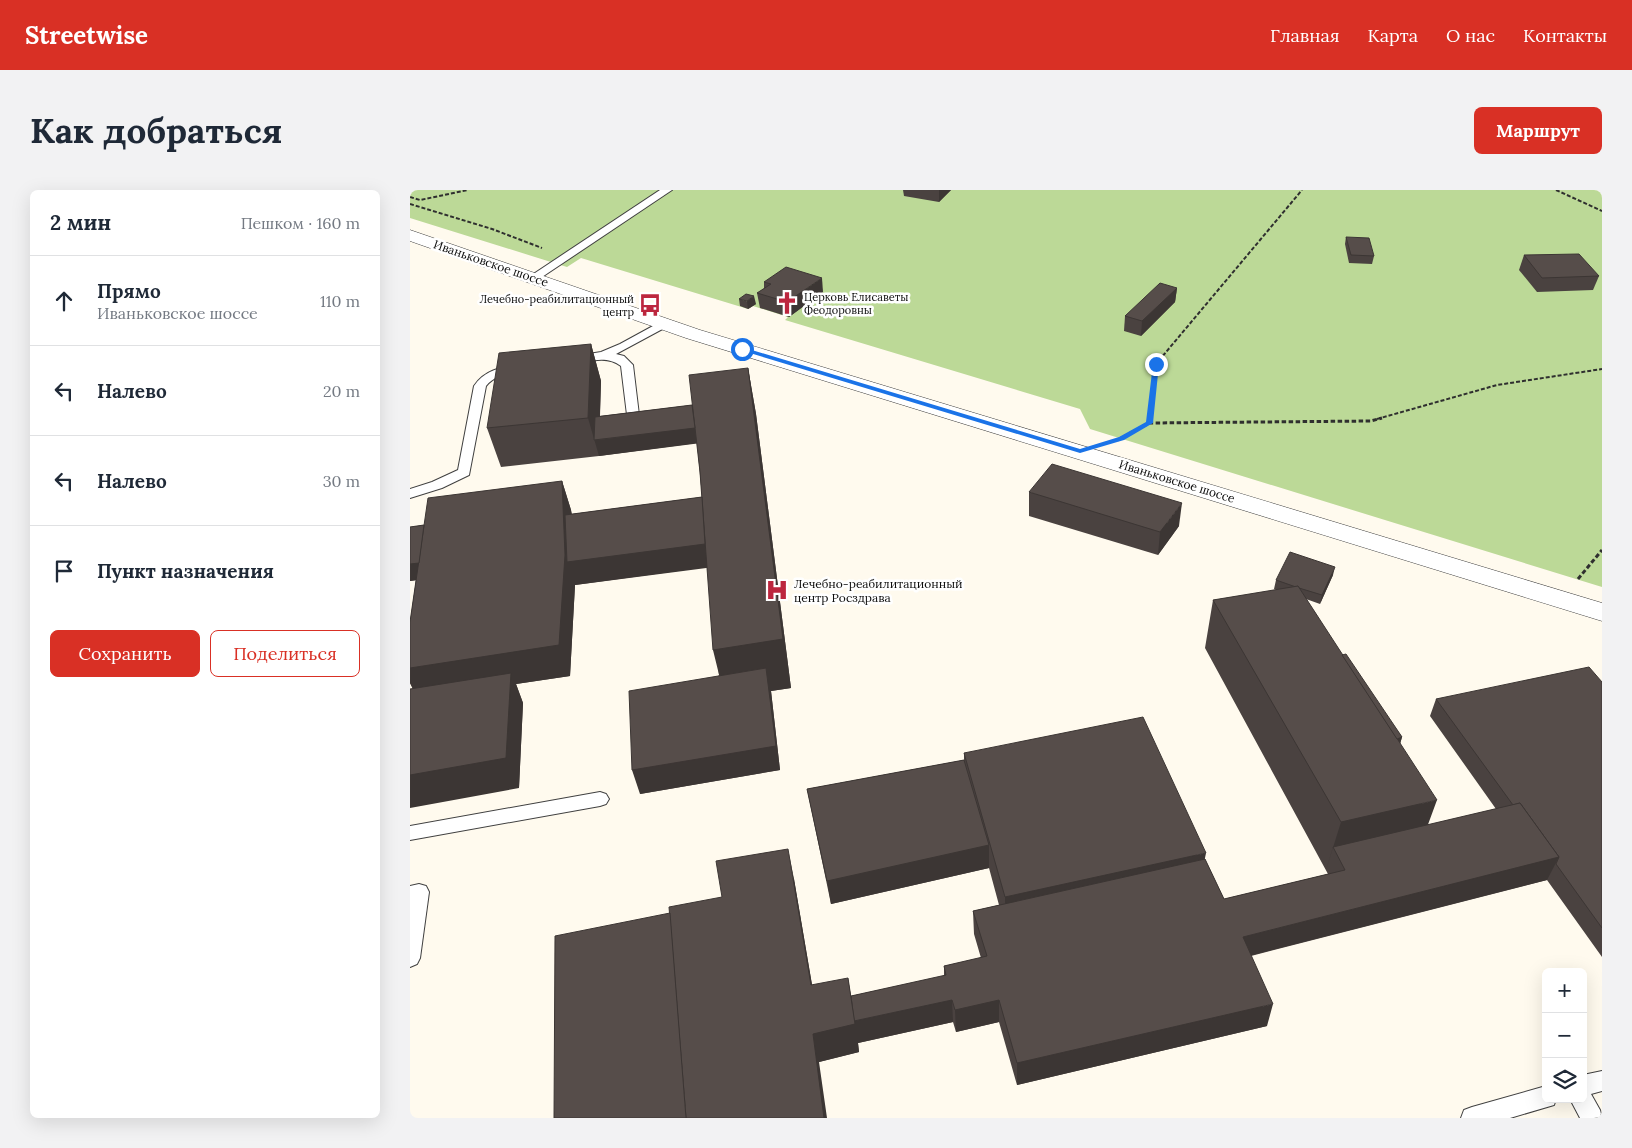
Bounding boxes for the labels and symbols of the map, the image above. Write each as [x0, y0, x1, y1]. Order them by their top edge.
street label: Иваньковское шоссе [432, 236, 551, 290]
church icon: Церковь Елисаветы Феодоровны [774, 290, 800, 316]
place label: Церковь Елисаветы Феодоровны [804, 290, 908, 317]
place label: Лечебно-реабилитационный центр [479, 292, 634, 319]
bus stop icon: Лечебно-реабилитационный центр [637, 292, 663, 318]
route start [731, 338, 754, 361]
route end [1145, 353, 1168, 376]
street label: Иваньковское шоссе [1117, 456, 1237, 506]
place label: Лечебно-реабилитационный центр Росздрава [794, 576, 963, 605]
hospital icon: Лечебно-реабилитационный центр Росздрава [764, 577, 790, 603]

